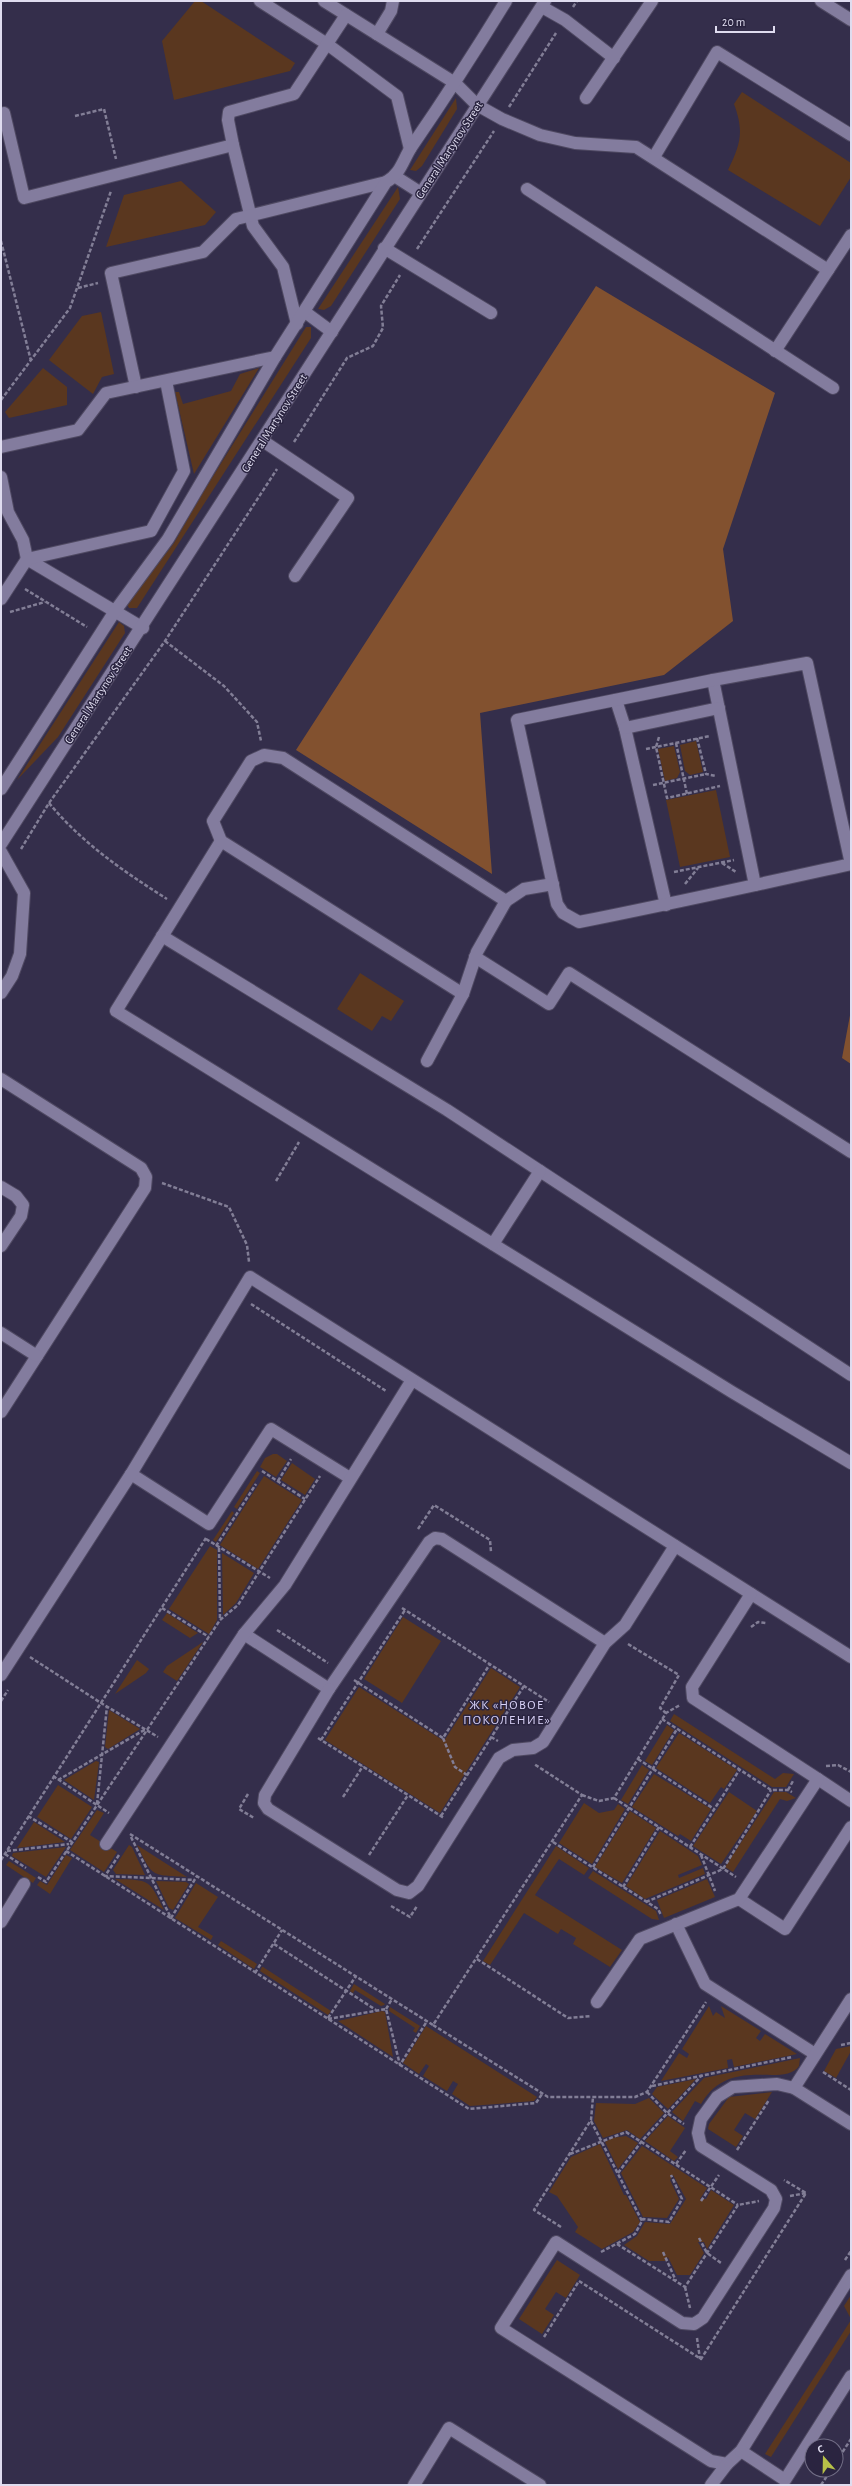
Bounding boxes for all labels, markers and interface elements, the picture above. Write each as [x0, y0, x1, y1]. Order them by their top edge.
scale bar [716, 8, 774, 34]
text: 20 m [722, 16, 745, 28]
street label: General Martynov Street [413, 99, 486, 201]
street label: General Martynov Street [239, 372, 310, 475]
street label: General Martynov Street [62, 644, 135, 746]
district label: ЖК «НОВОЕ ПОКОЛЕНИЕ» [463, 1699, 551, 1727]
north arrow [804, 2438, 844, 2478]
text: С [816, 2443, 825, 2455]

